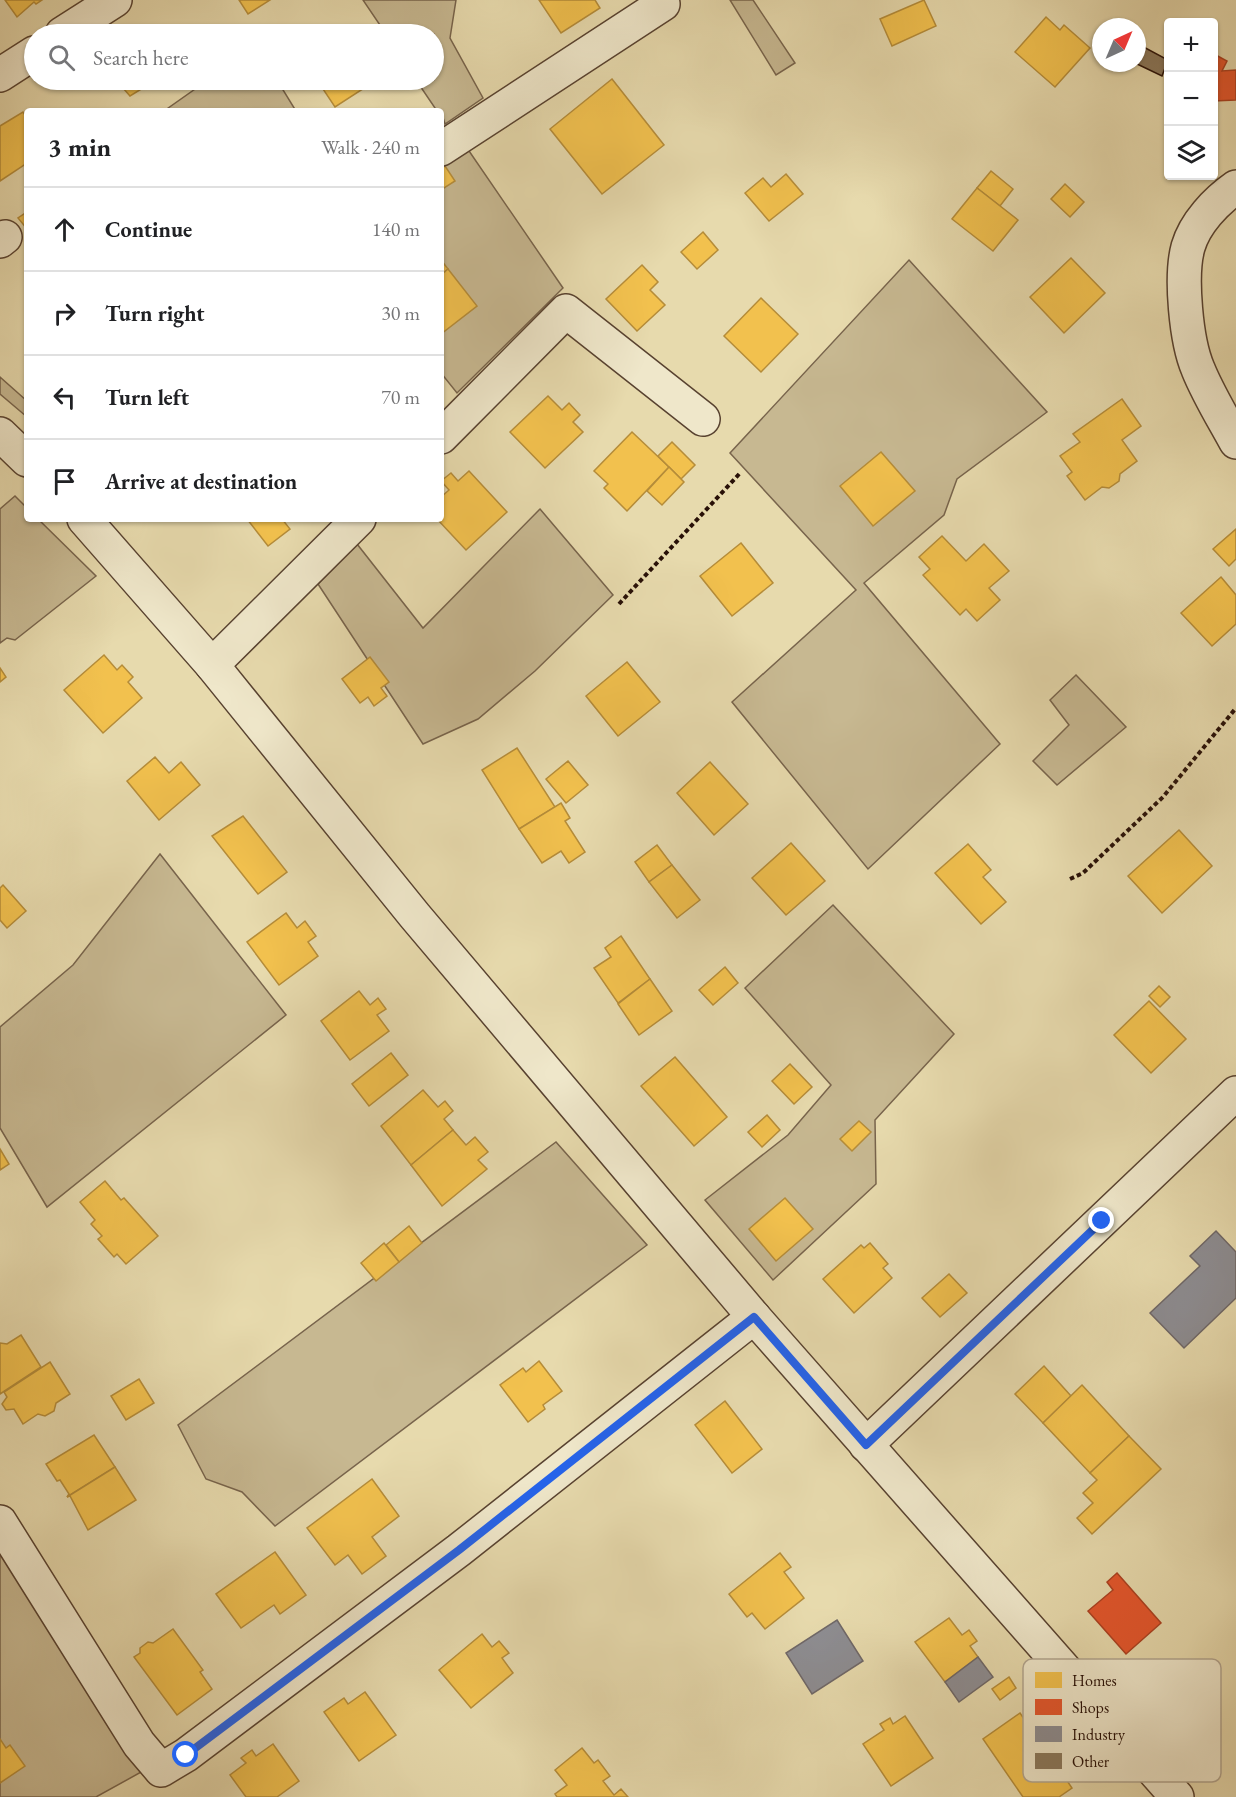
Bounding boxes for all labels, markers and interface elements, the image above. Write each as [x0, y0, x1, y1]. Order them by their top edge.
north arrow [1092, 18, 1146, 72]
map controls [1164, 18, 1218, 180]
button: + [1164, 18, 1218, 72]
search box [24, 24, 444, 90]
icon: search [45, 41, 78, 74]
text: Search here [93, 43, 188, 72]
button: − [1164, 72, 1218, 126]
button: layers [1164, 126, 1218, 180]
text: 3 min [48, 130, 111, 164]
text: Walk · 240 m [321, 134, 420, 160]
icon: ahead [48, 213, 81, 246]
text: Continue [105, 215, 192, 244]
text: 140 m [372, 216, 420, 242]
icon: right [48, 297, 81, 330]
text: Turn right [105, 299, 204, 328]
text: 30 m [381, 300, 420, 326]
icon: left [48, 381, 81, 414]
text: Turn left [105, 383, 189, 412]
text: 70 m [381, 384, 420, 410]
icon: arrive [48, 465, 81, 498]
text: Arrive at destination [105, 467, 297, 496]
route end [1088, 1207, 1114, 1233]
legend [1023, 1659, 1221, 1782]
text: Homes [1072, 1670, 1117, 1691]
text: Shops [1072, 1697, 1109, 1718]
text: Industry [1072, 1724, 1126, 1745]
route start [172, 1741, 198, 1767]
text: Other [1072, 1751, 1110, 1772]

